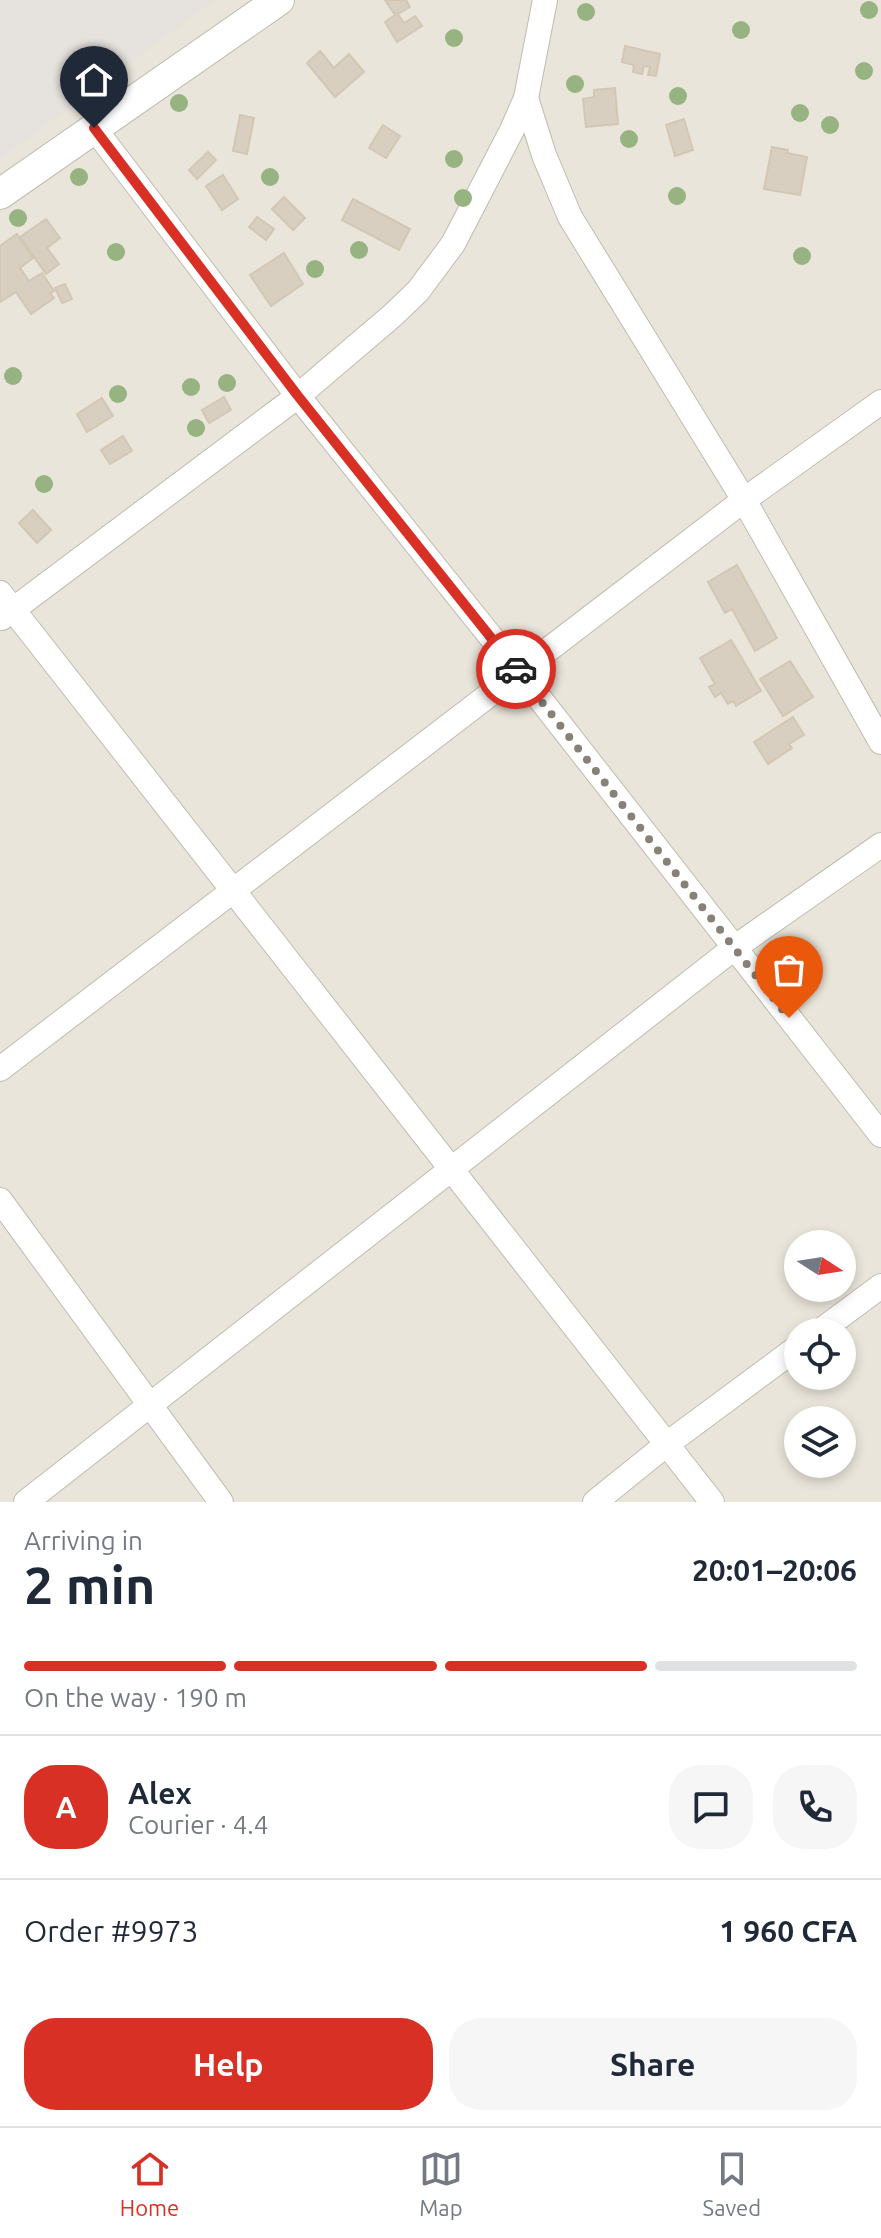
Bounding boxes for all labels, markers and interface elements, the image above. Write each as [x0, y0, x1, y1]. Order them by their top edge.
pin [60, 46, 128, 128]
icon: home [72, 58, 116, 102]
courier [476, 629, 556, 709]
icon: car [494, 647, 538, 691]
pin [755, 936, 823, 1018]
icon: bag [767, 948, 811, 992]
north arrow [784, 1230, 856, 1302]
map controls [784, 1230, 856, 1478]
button: locate [784, 1318, 856, 1390]
button: layers [784, 1406, 856, 1478]
text: Arriving in [24, 1526, 143, 1555]
text: 20:01–20:06 [692, 1553, 857, 1587]
text: 2 min [24, 1556, 155, 1614]
text: On the way · 190 m [24, 1683, 247, 1712]
button: chat [669, 1765, 753, 1849]
button: phone [773, 1765, 857, 1849]
text: Alex [128, 1776, 192, 1810]
text: A [55, 1790, 77, 1824]
text: Courier · 4.4 [128, 1810, 268, 1839]
text: Order #9973 [24, 1914, 198, 1948]
text: 1 960 CFA [719, 1914, 857, 1948]
button: Help [24, 2018, 433, 2110]
button: Share [449, 2018, 857, 2110]
tab: Home [120, 2147, 179, 2220]
tab: Map [419, 2147, 463, 2220]
tab: Saved [703, 2147, 761, 2220]

